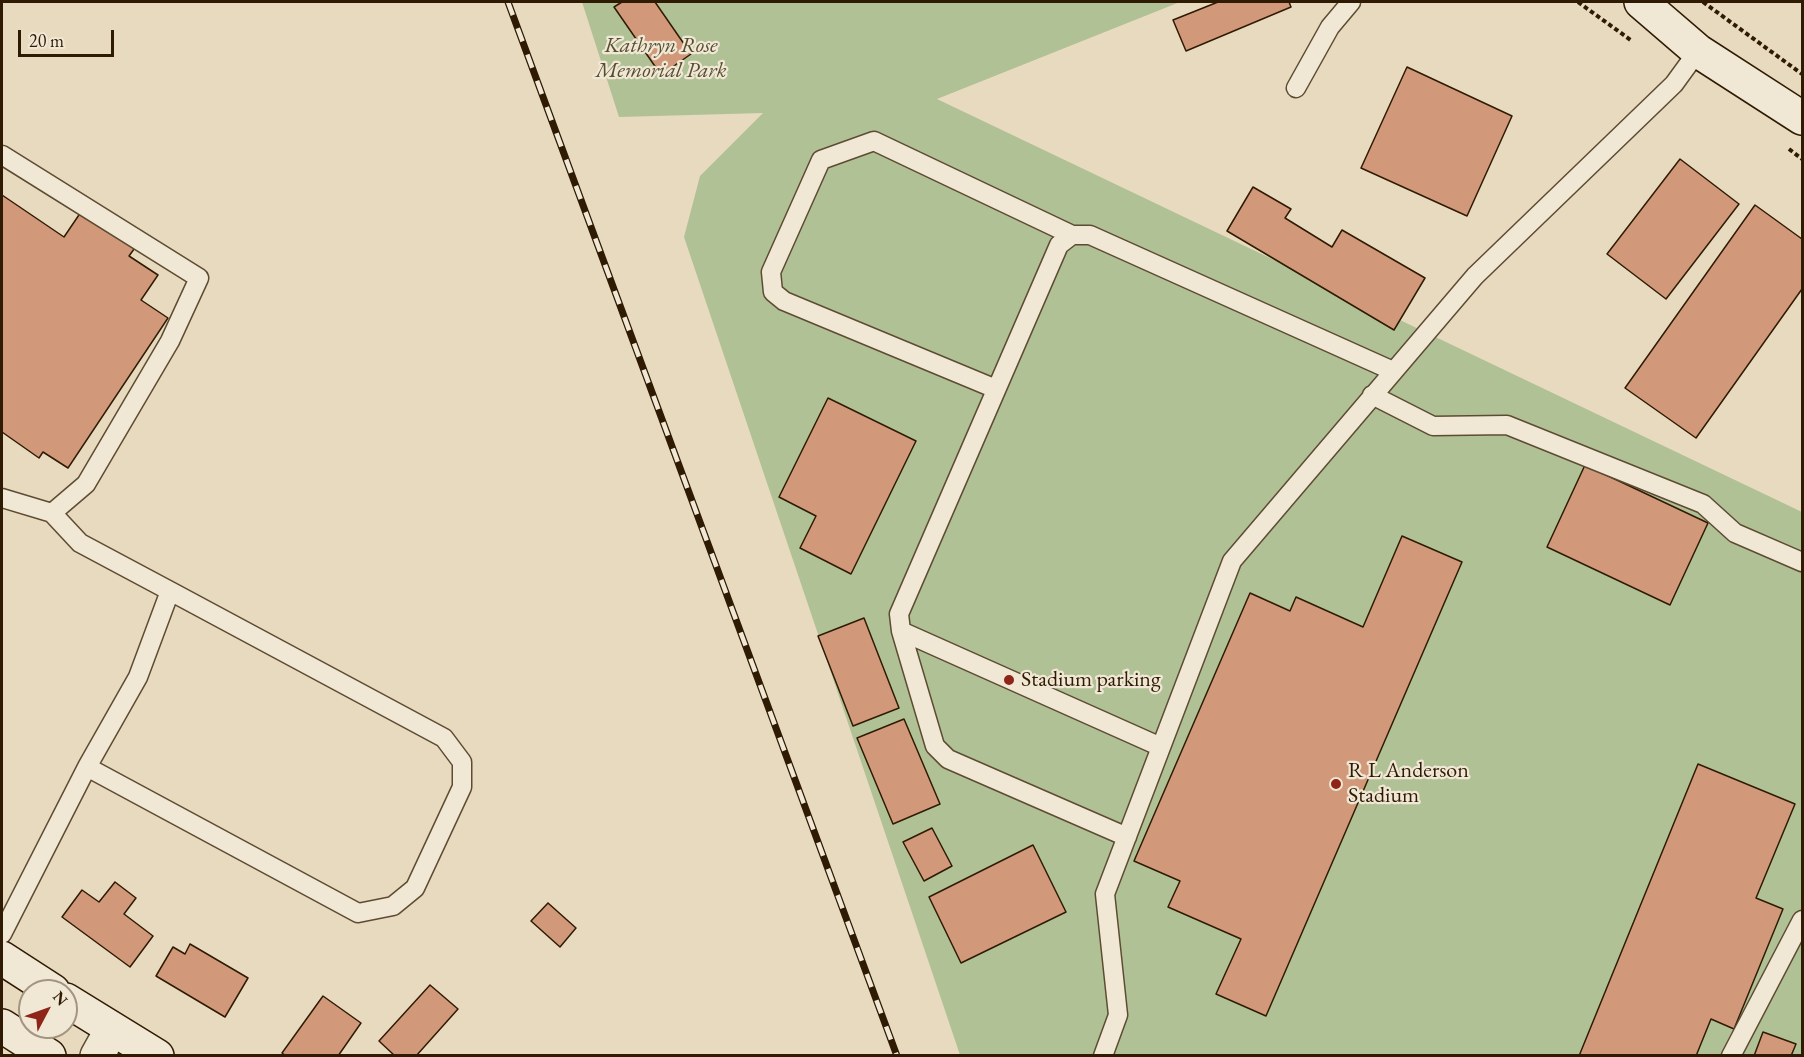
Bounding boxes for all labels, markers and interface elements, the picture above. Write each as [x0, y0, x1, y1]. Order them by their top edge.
scale bar [21, 18, 117, 56]
text: 20 m [29, 29, 64, 52]
park label: Kathryn Rose Memorial Park [595, 33, 727, 84]
place label: Stadium parking [1021, 667, 1161, 693]
marker: Stadium parking [1002, 673, 1016, 687]
place label: R L Anderson Stadium [1348, 758, 1469, 810]
marker: R L Anderson Stadium [1329, 777, 1343, 791]
north arrow [18, 979, 78, 1039]
text: N [48, 986, 73, 1010]

